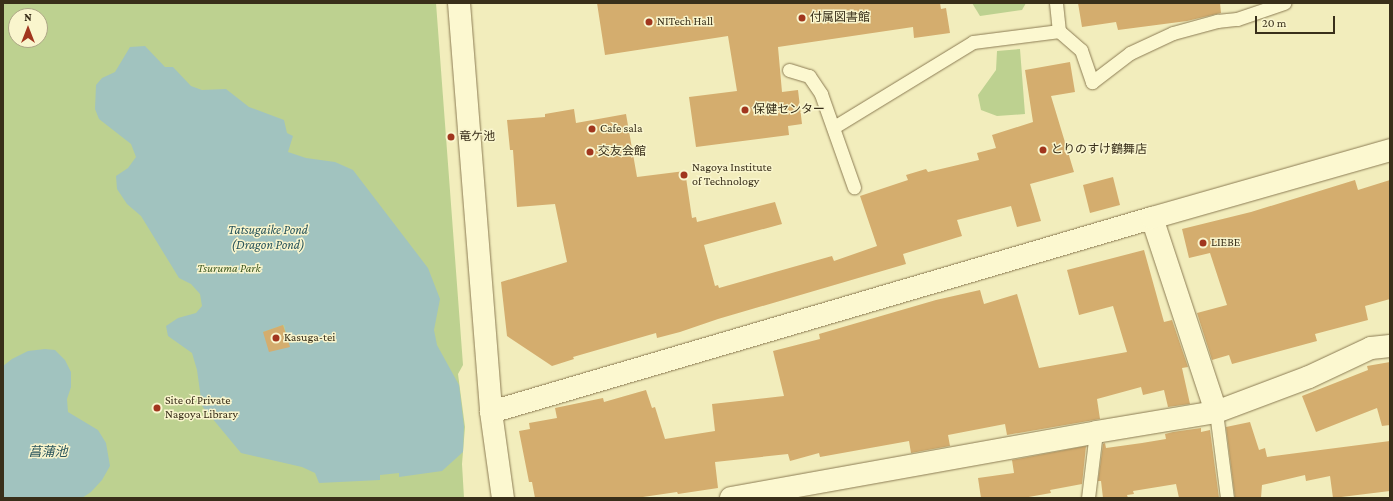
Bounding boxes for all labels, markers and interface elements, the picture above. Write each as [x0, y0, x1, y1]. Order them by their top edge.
north arrow [8, 8, 48, 48]
scale bar [1257, 8, 1337, 34]
text: N [24, 11, 32, 23]
place label: 付属図書館 [810, 11, 870, 25]
marker: 付属図書館 [797, 13, 807, 23]
place label: NITech Hall [657, 15, 713, 29]
text: 20 m [1262, 16, 1286, 30]
marker: NITech Hall [644, 17, 654, 27]
place label: 保健センター [753, 103, 825, 117]
marker: 保健センター [740, 105, 750, 115]
place label: Cafe sala [600, 122, 643, 136]
marker: Cafe sala [587, 124, 597, 134]
place label: 竜ケ池 [459, 130, 495, 144]
marker: 竜ケ池 [446, 132, 456, 142]
place label: とりのすけ鶴舞店 [1051, 143, 1147, 157]
place label: 交友会館 [598, 145, 646, 159]
marker: とりのすけ鶴舞店 [1038, 145, 1048, 155]
marker: 交友会館 [585, 147, 595, 157]
place label: Nagoya Institute of Technology [692, 161, 772, 189]
marker: Nagoya Institute of Technology [679, 170, 689, 180]
water label: Tatsugaike Pond (Dragon Pond) [228, 223, 308, 254]
place label: LIEBE [1211, 236, 1240, 250]
marker: LIEBE [1198, 238, 1208, 248]
park label: Tsuruma Park [197, 262, 261, 276]
place label: Kasuga-tei [284, 331, 335, 345]
marker: Kasuga-tei [271, 333, 281, 343]
place label: Site of Private Nagoya Library [165, 394, 238, 422]
marker: Site of Private Nagoya Library [152, 403, 162, 413]
water label: 菖蒲池 [29, 444, 67, 460]

